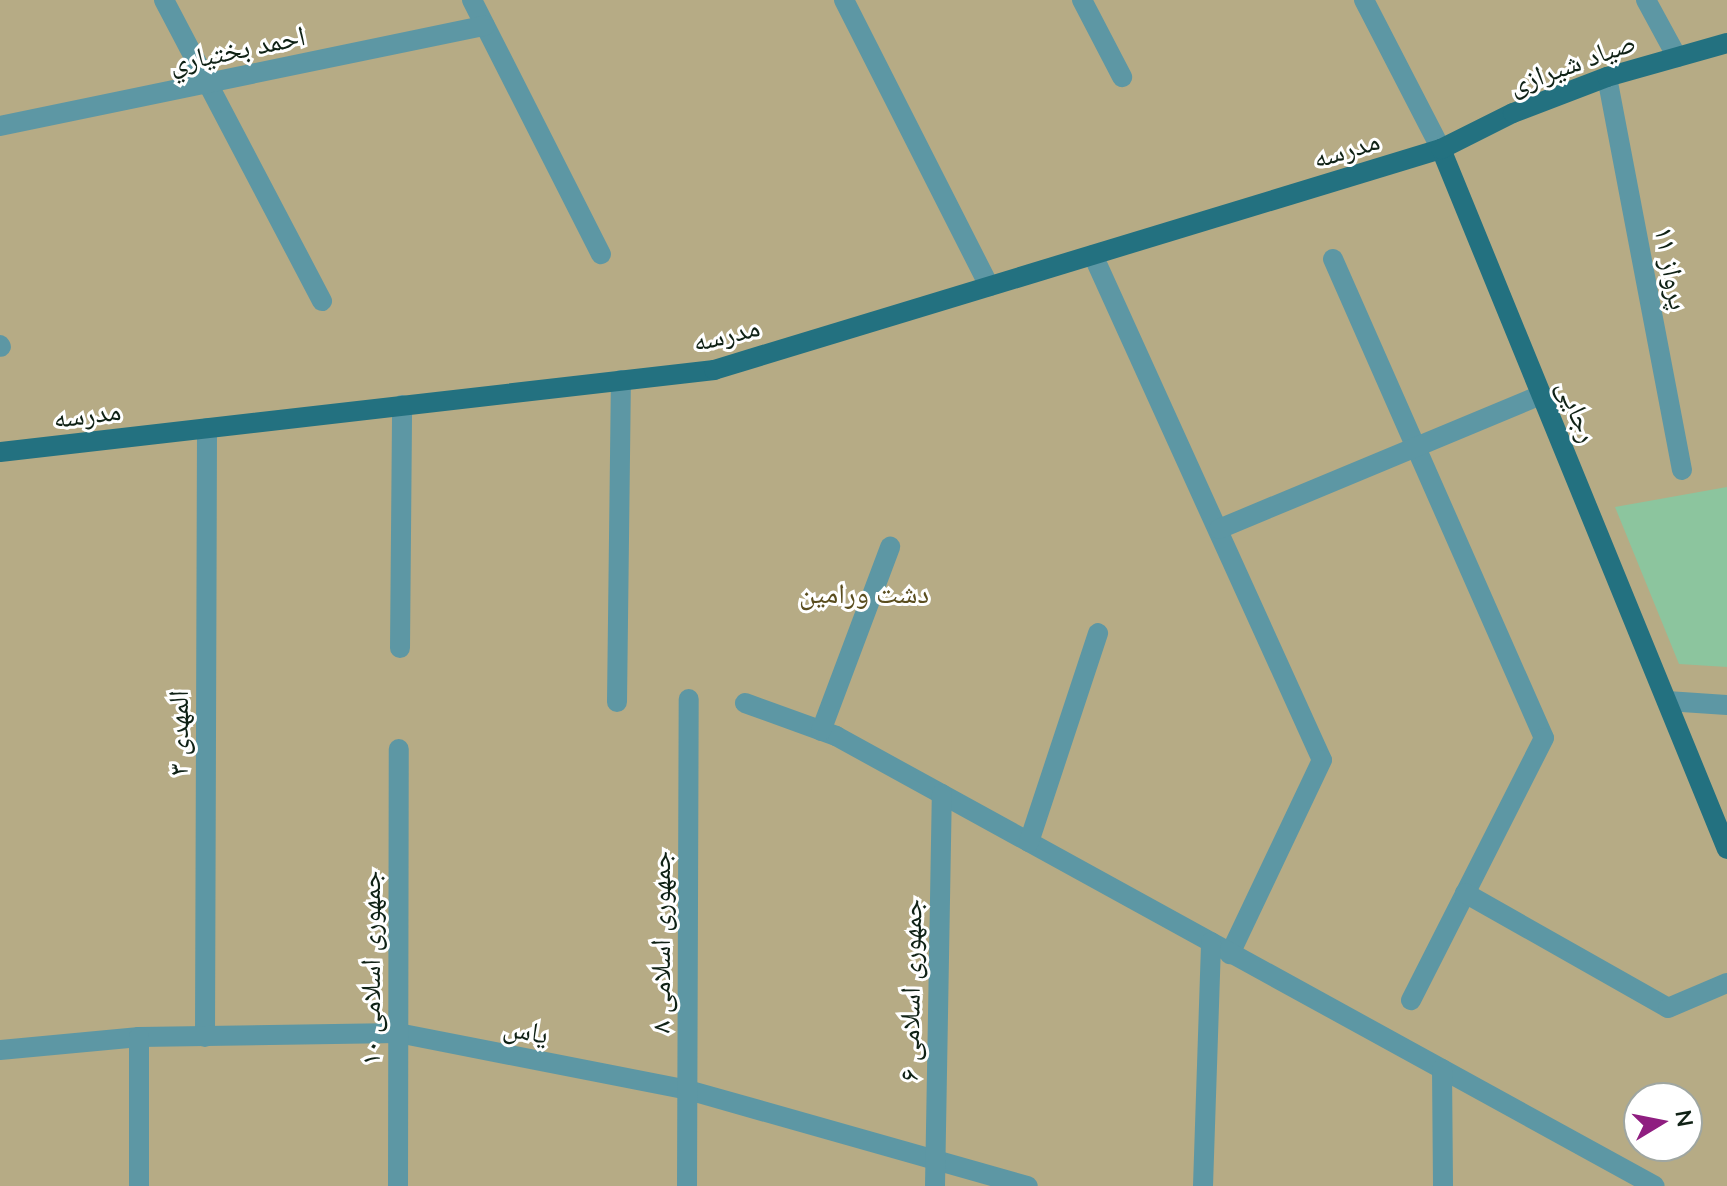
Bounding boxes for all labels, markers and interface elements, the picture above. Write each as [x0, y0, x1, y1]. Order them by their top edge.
street label: احمد بختياري [166, 18, 308, 80]
street label: صیاد شیرازی [1504, 25, 1640, 101]
street label: مدرسه [1309, 123, 1383, 175]
street label: پرواز ۱۱ [1648, 224, 1696, 312]
street label: مدرسه [689, 309, 763, 359]
street label: رجایی [1550, 375, 1606, 447]
street label: مدرسه [51, 393, 123, 435]
park label: دشت ورامین [799, 576, 929, 610]
street label: المهدی ۳ [161, 690, 195, 776]
street label: جمهوری اسلامی ۸ [643, 851, 677, 1033]
street label: جمهوری اسلامی ۱۰ [353, 870, 387, 1066]
street label: جمهوری اسلامی ۶ [892, 898, 928, 1082]
street label: یاس [501, 1009, 551, 1051]
north arrow [1623, 1082, 1703, 1162]
text: N [1669, 1108, 1700, 1129]

